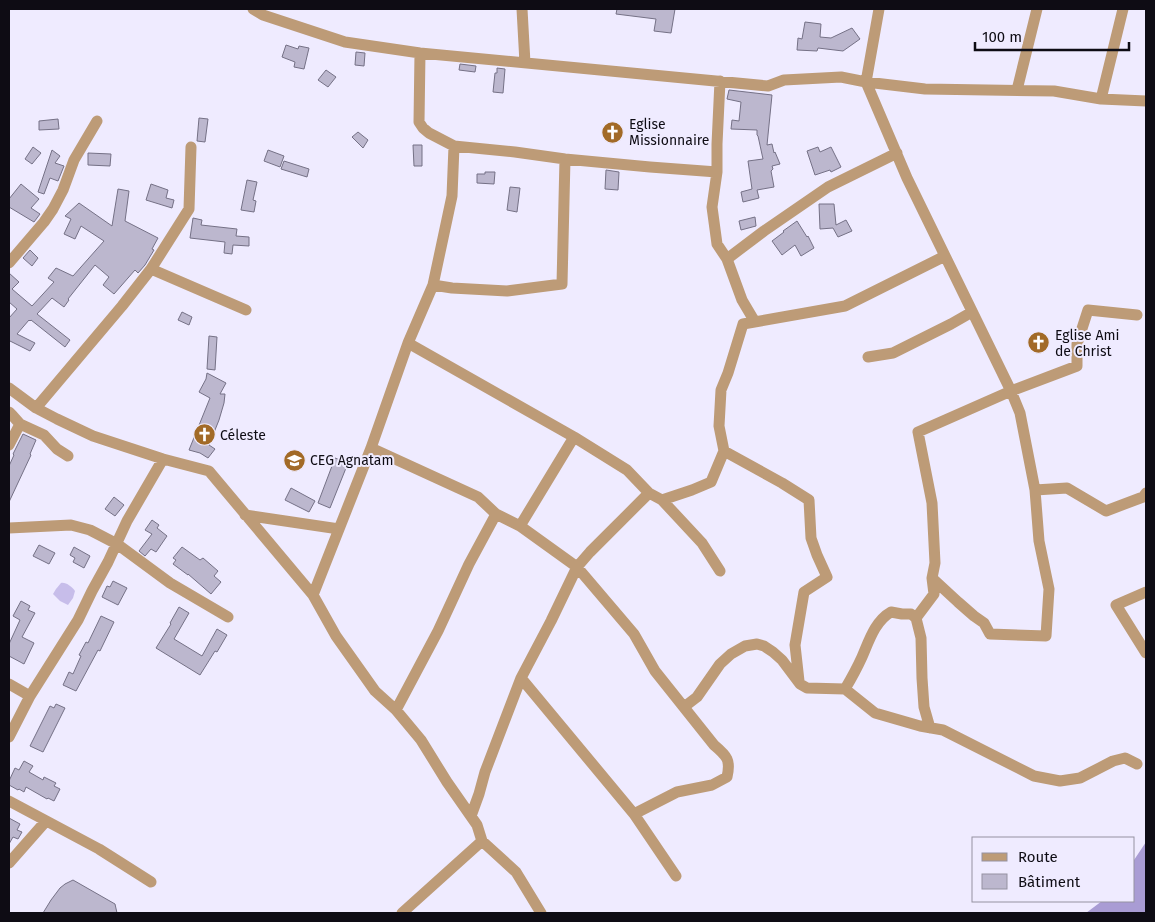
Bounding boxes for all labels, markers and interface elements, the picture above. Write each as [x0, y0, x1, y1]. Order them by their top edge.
scale bar [975, 20, 1129, 52]
text: 100 m [982, 28, 1022, 46]
place label: Eglise Missionnaire [629, 116, 710, 149]
church icon: Eglise Missionnaire [601, 120, 625, 144]
place label: Eglise Ami de Christ [1055, 327, 1119, 360]
church icon: Eglise Ami de Christ [1027, 331, 1051, 355]
church icon: Céleste [192, 423, 216, 447]
place label: Céleste [220, 427, 266, 444]
school or university icon: CEG Agnatam [282, 448, 306, 472]
place label: CEG Agnatam [310, 452, 393, 469]
legend [972, 837, 1135, 902]
text: Route [1018, 848, 1058, 866]
text: Bâtiment [1018, 873, 1081, 891]

